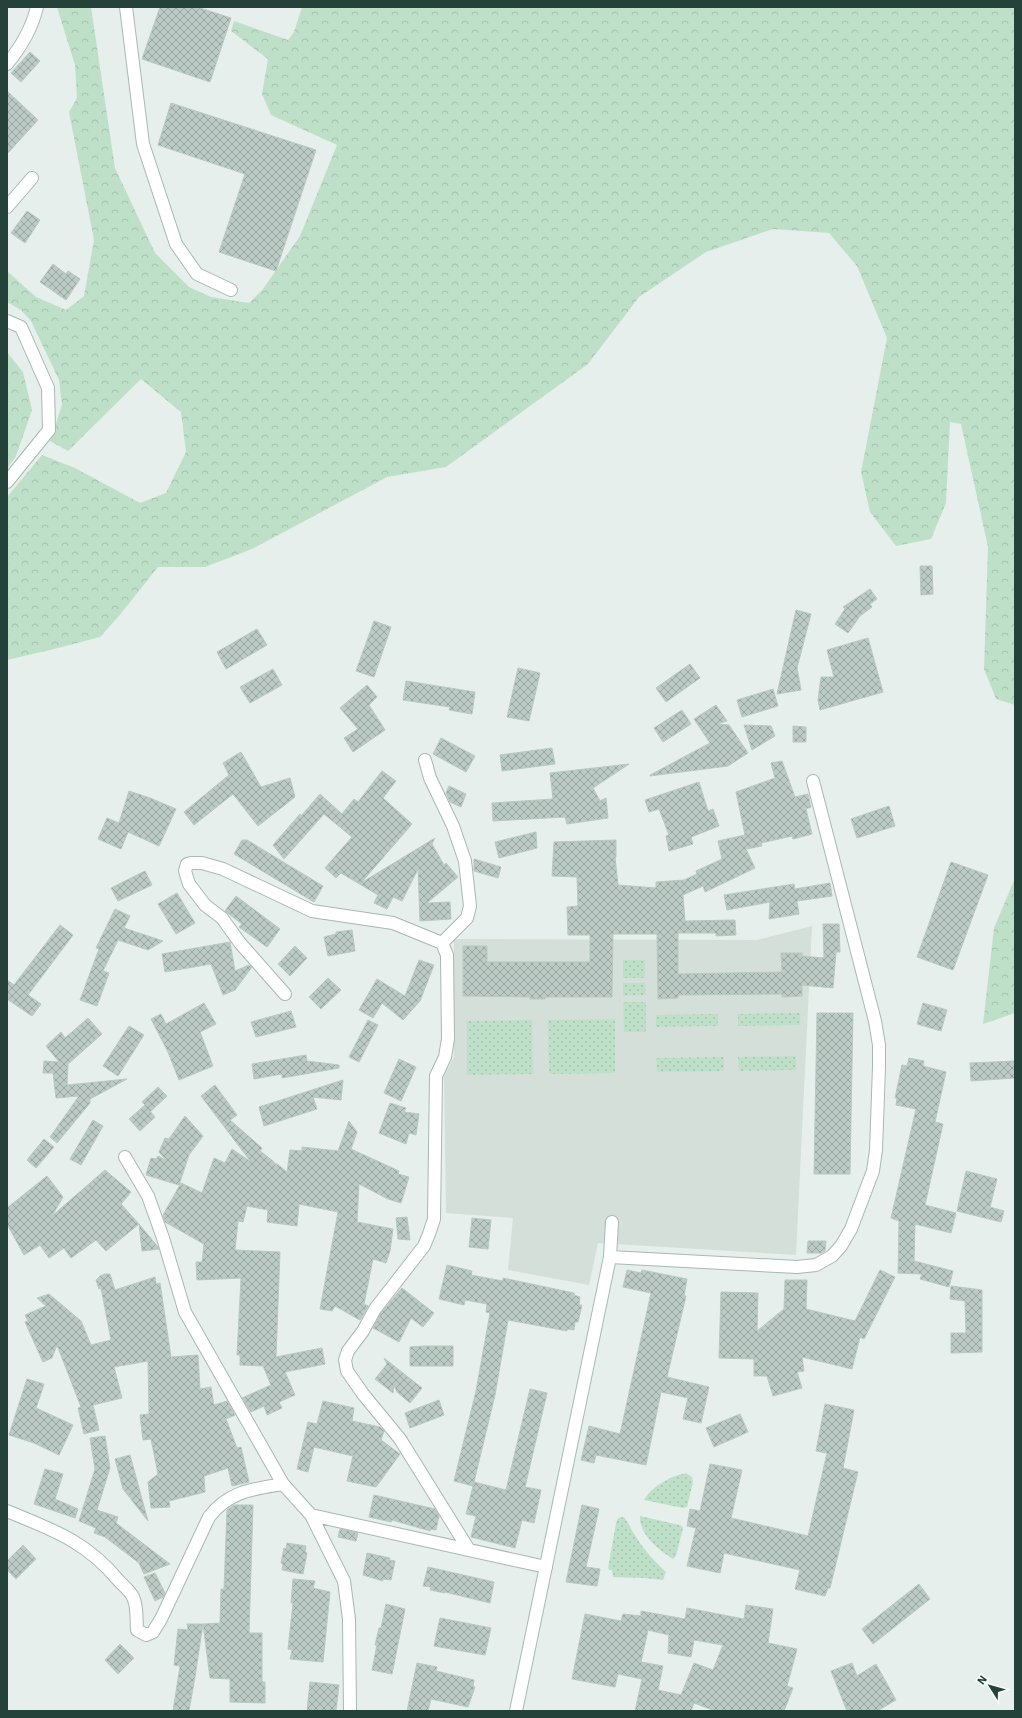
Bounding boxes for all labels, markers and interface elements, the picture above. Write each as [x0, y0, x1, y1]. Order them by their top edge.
north arrow [970, 1666, 1010, 1706]
text: N [974, 1673, 990, 1687]

